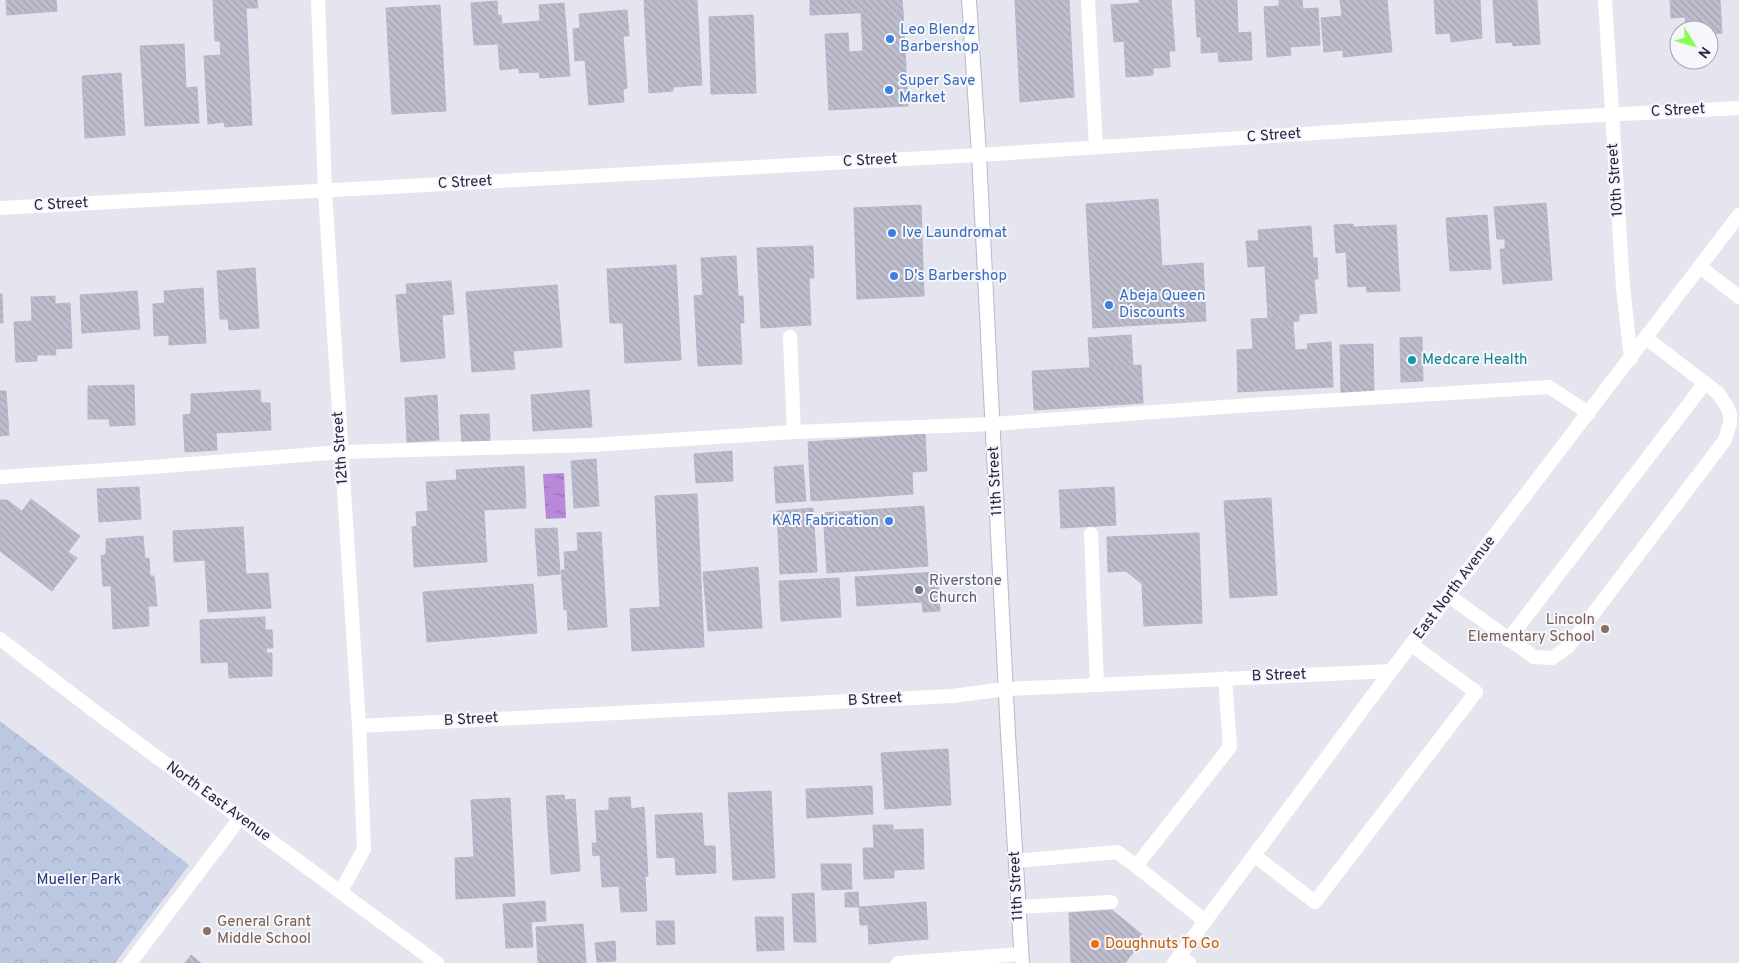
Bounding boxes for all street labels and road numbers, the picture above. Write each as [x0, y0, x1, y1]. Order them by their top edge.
street label: C Street [1650, 100, 1706, 122]
street label: C Street [1246, 125, 1302, 147]
street label: 10th Street [1604, 142, 1628, 218]
street label: C Street [842, 150, 898, 172]
street label: C Street [437, 172, 493, 194]
street label: C Street [33, 194, 89, 216]
street label: 12th Street [329, 411, 353, 485]
street label: 11th Street [985, 446, 1007, 516]
street label: East North Avenue [1410, 532, 1500, 644]
street label: B Street [1251, 666, 1307, 686]
street label: B Street [847, 689, 903, 711]
street label: B Street [443, 709, 499, 731]
street label: North East Avenue [162, 758, 274, 846]
street label: 11th Street [1006, 851, 1028, 921]

